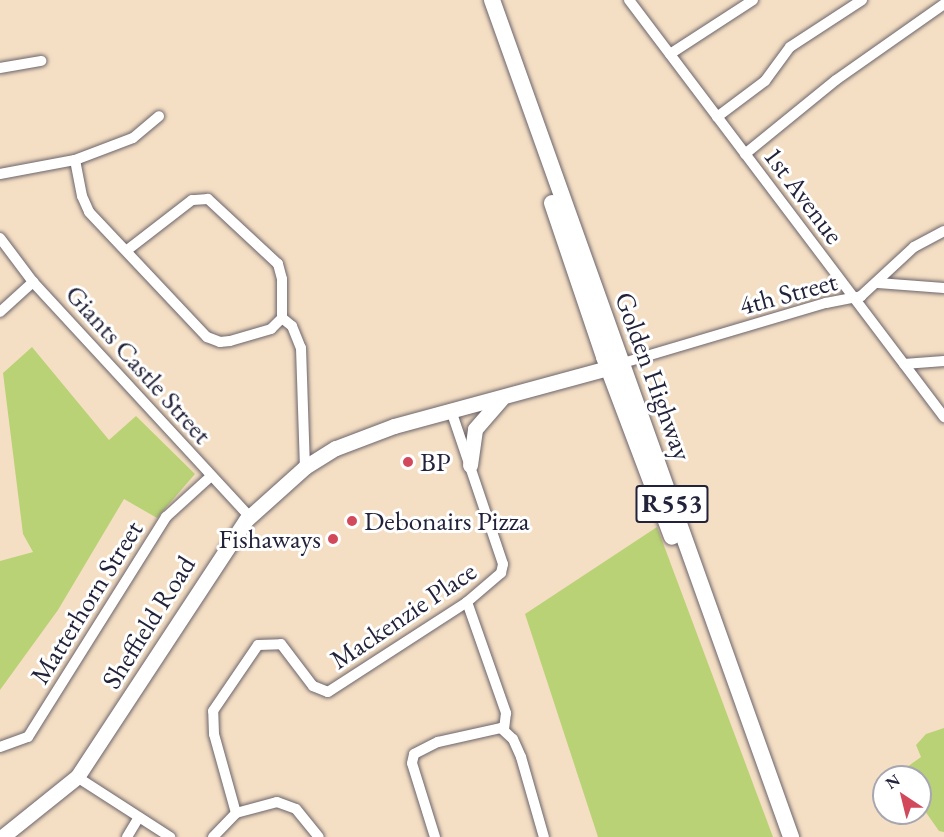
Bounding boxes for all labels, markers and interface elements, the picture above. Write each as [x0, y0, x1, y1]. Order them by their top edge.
street label: 1st Avenue [757, 140, 851, 250]
street label: 4th Street [735, 264, 841, 322]
street label: Giants Castle Street [59, 278, 219, 450]
street label: Golden Highway [609, 287, 699, 465]
place label: BP [420, 446, 451, 478]
marker: BP [401, 455, 415, 469]
road number: R553 [634, 481, 710, 527]
place label: Debonairs Pizza [364, 505, 530, 537]
street label: Matterhorn Street [23, 514, 149, 690]
marker: Debonairs Pizza [345, 514, 359, 528]
place label: Fishaways [219, 523, 321, 555]
marker: Fishaways [326, 532, 340, 546]
street label: Sheffield Road [94, 550, 202, 694]
street label: Mackenzie Place [324, 554, 482, 676]
north arrow [872, 765, 932, 825]
text: N [881, 769, 904, 794]

